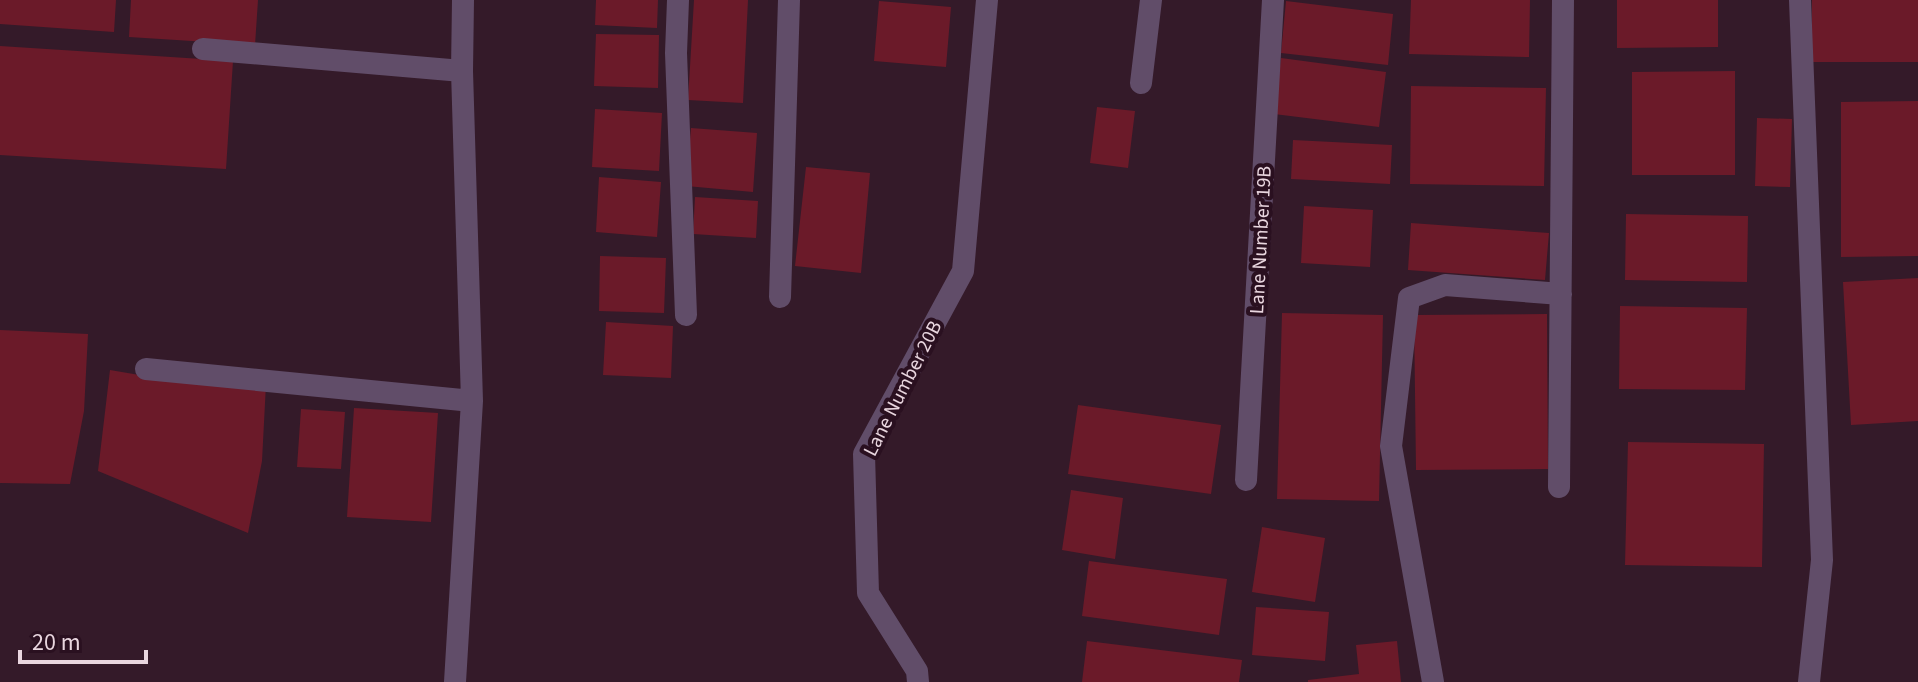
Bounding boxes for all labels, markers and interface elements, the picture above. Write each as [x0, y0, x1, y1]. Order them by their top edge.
street label: Lane Number 19B [1243, 165, 1279, 315]
street label: Lane Number 20B [857, 316, 949, 461]
scale bar [20, 614, 146, 664]
text: 20 m [32, 625, 81, 660]

